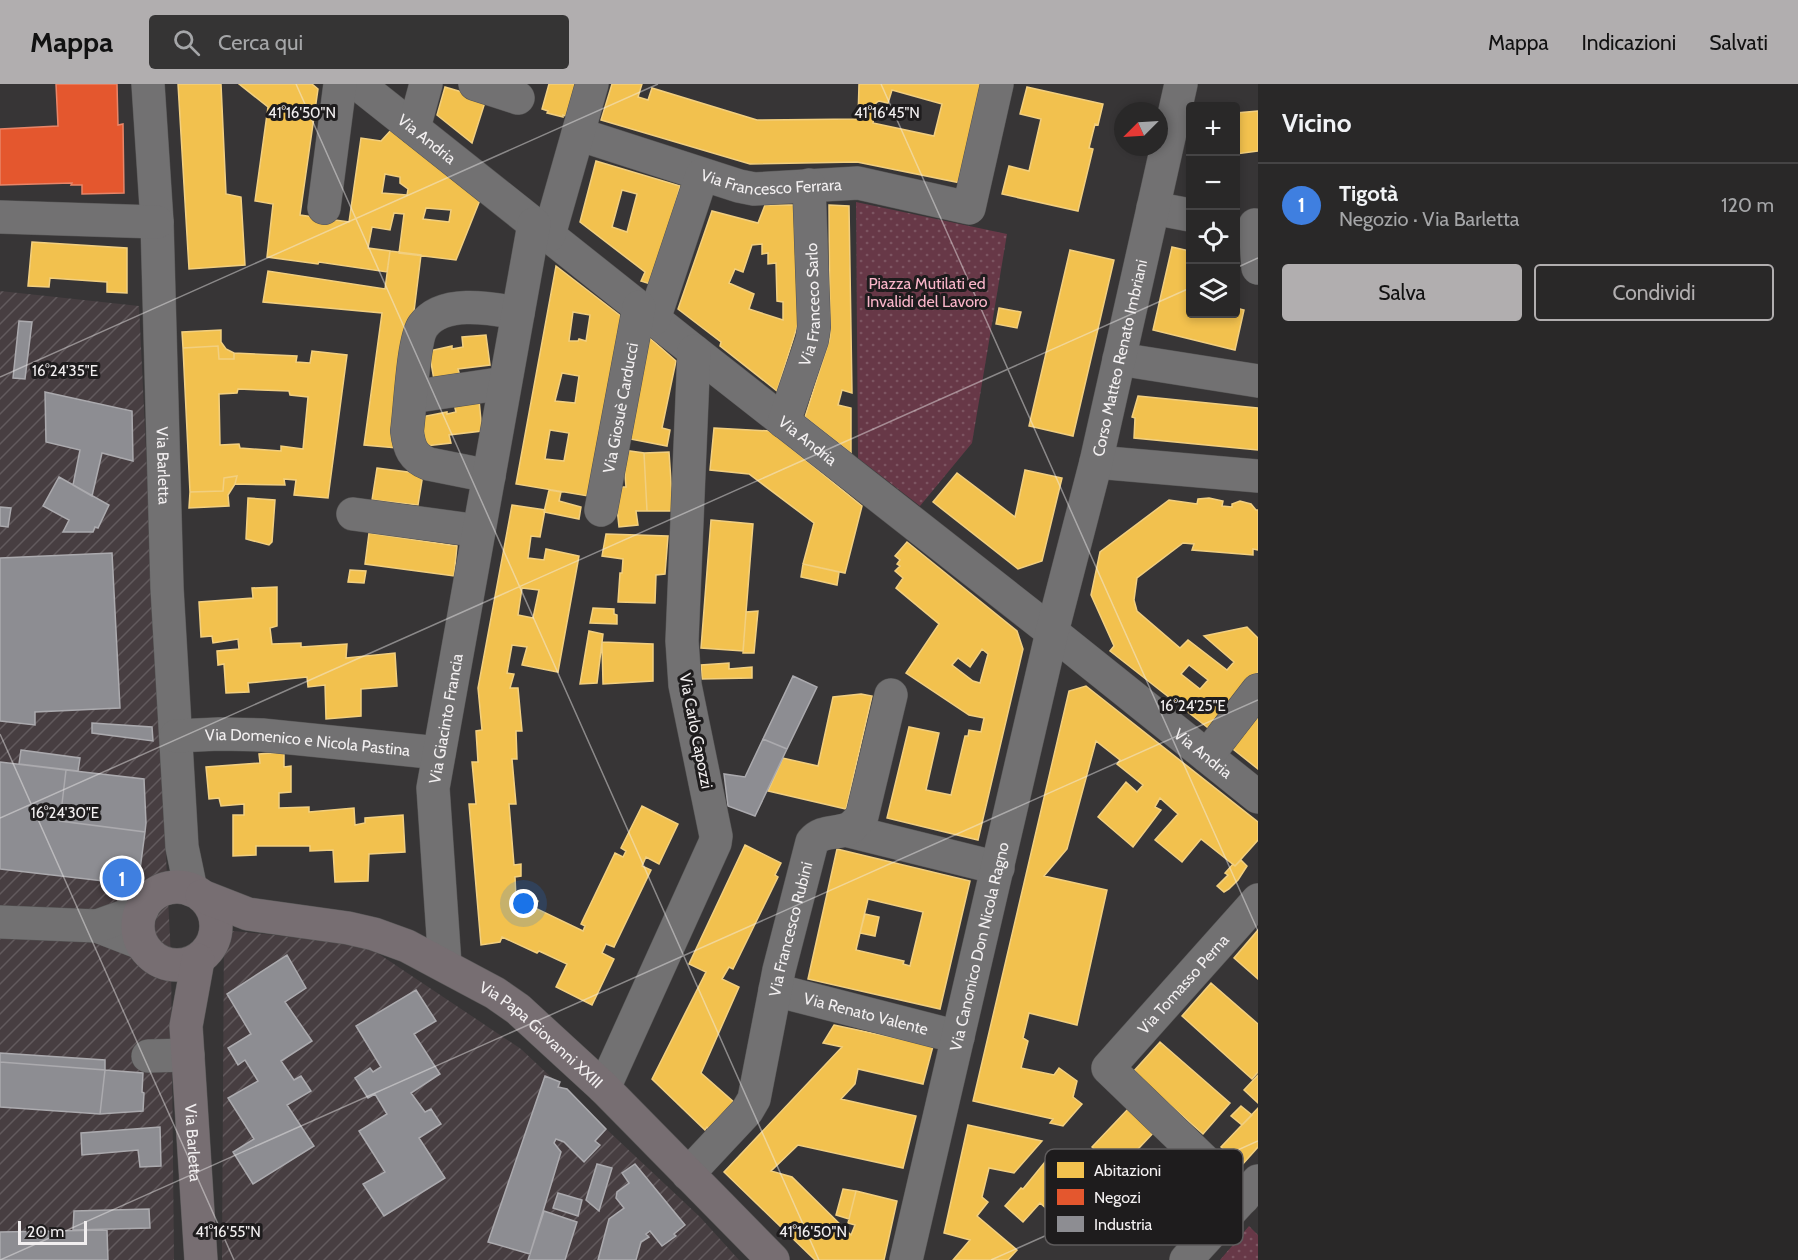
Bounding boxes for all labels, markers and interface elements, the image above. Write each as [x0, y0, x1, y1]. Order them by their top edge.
search box [149, 15, 569, 69]
text: Mappa [30, 25, 113, 59]
icon: search [170, 26, 203, 59]
text: Cerca qui [218, 29, 303, 56]
text: Mappa [1488, 30, 1549, 55]
text: Indicazioni [1582, 30, 1676, 55]
text: Salvati [1709, 30, 1768, 55]
north arrow [1114, 102, 1168, 156]
map controls [1186, 102, 1240, 318]
button: + [1186, 102, 1240, 156]
text: 41°16'50"N [268, 104, 336, 122]
text: 41°16'45"N [854, 104, 920, 122]
text: Vicino [1282, 107, 1351, 139]
street label: Via Andria [394, 110, 460, 168]
button: − [1186, 156, 1240, 210]
street label: Via Francesco Ferrara [699, 165, 842, 198]
text: Tigotà [1339, 180, 1398, 207]
text: 1 [1298, 193, 1305, 217]
text: 120 m [1721, 193, 1774, 217]
text: Negozio · Via Barletta [1339, 207, 1519, 231]
button: locate [1186, 210, 1240, 264]
street label: Via Franceco Sarlo [794, 242, 824, 368]
street label: Corso Matteo Renato Imbriani [1088, 258, 1151, 458]
button: layers [1186, 264, 1240, 318]
button: Salva [1282, 264, 1522, 321]
button: Condividi [1534, 264, 1774, 321]
park label: Piazza Mutilati ed Invalidi del Lavoro [866, 274, 988, 311]
street label: Via Giosuè Carducci [599, 341, 642, 475]
text: 16°24'35"E [32, 362, 98, 380]
street label: Via Andria [775, 412, 841, 469]
street label: Via Barletta [153, 426, 174, 505]
street label: Via Giacinto Francia [424, 652, 466, 785]
street label: Via Carlo Capozzi [675, 672, 717, 790]
text: 16°24'25"E [1160, 697, 1226, 715]
street label: Via Andria [1170, 724, 1236, 782]
street label: Via Domenico e Nicola Pastina [205, 725, 411, 760]
text: 16°24'30"E [31, 804, 99, 822]
street label: Via Canonico Don Nicola Ragno [945, 840, 1012, 1053]
pin: 1 [102, 856, 142, 900]
street label: Via Francesco Rubini [765, 860, 816, 998]
your location [509, 889, 538, 918]
street label: Via Tomasso Perna [1133, 930, 1233, 1038]
street label: Via Papa Giovanni XXIII [476, 977, 607, 1092]
street label: Via Renato Valente [802, 988, 930, 1039]
street label: Via Barletta [182, 1103, 205, 1182]
legend [1045, 1149, 1243, 1245]
text: Abitazioni [1094, 1161, 1161, 1180]
text: Negozi [1094, 1188, 1141, 1207]
text: Industria [1094, 1215, 1153, 1234]
scale bar [18, 1218, 87, 1246]
text: 20 m [27, 1222, 64, 1241]
text: 41°16'55"N [195, 1223, 261, 1241]
text: 41°16'50"N [779, 1223, 847, 1241]

